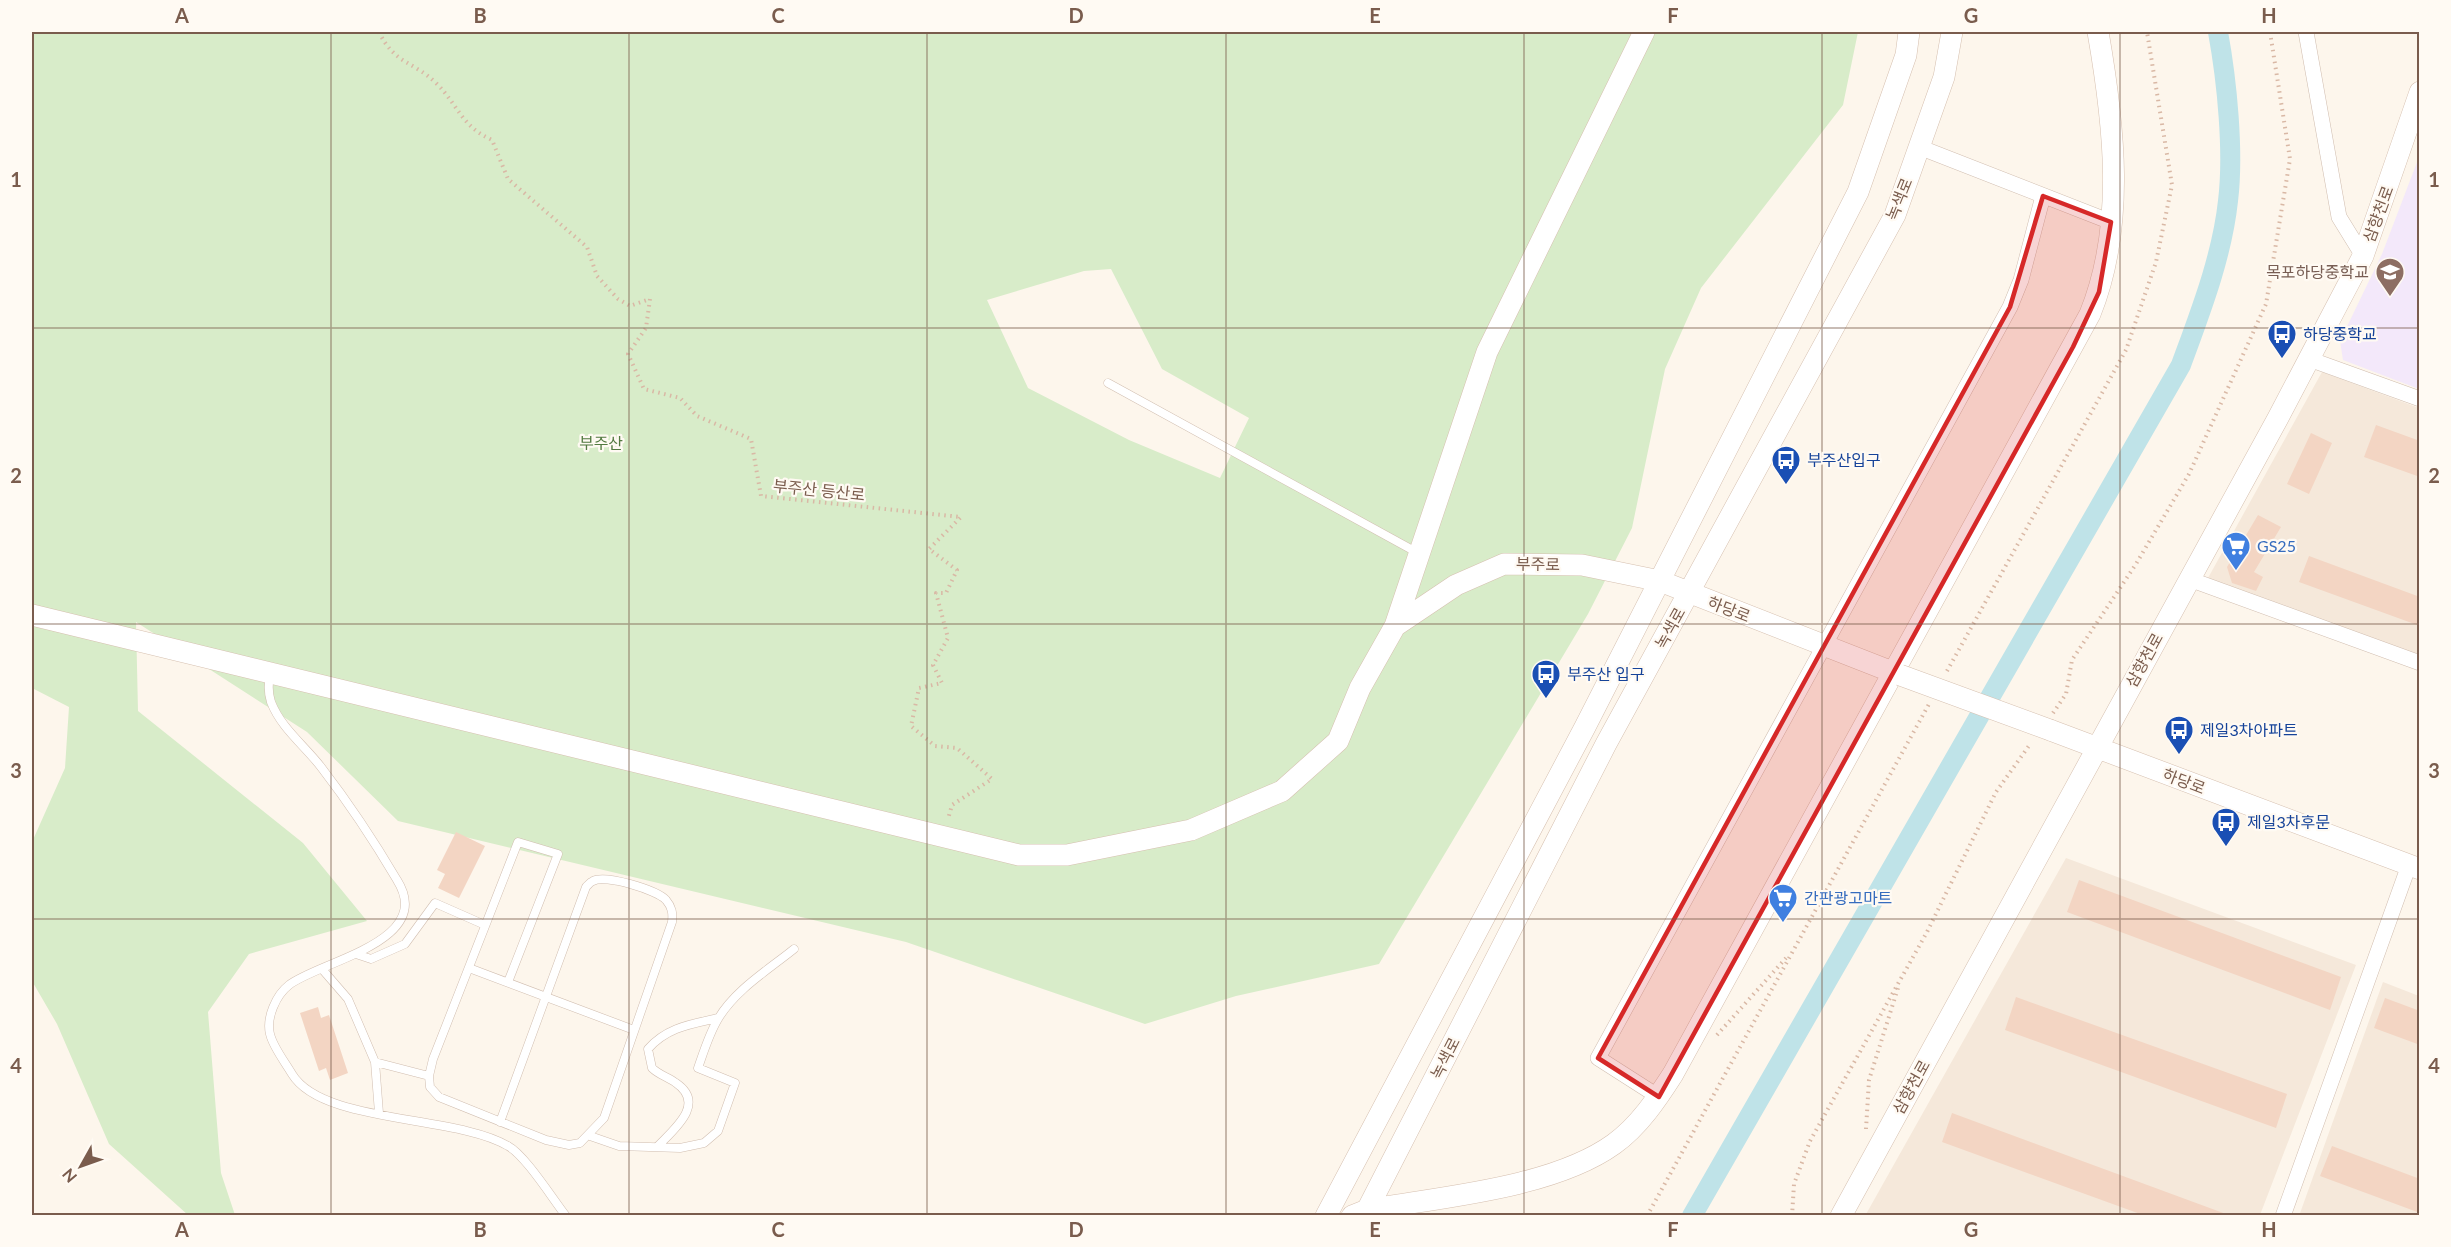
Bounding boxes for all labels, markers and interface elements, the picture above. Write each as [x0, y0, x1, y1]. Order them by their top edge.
text: A [174, 3, 189, 27]
text: B [473, 3, 487, 27]
text: C [771, 3, 785, 27]
text: D [1068, 3, 1084, 27]
text: E [1369, 3, 1381, 27]
text: F [1667, 3, 1679, 27]
text: G [1964, 3, 1978, 27]
text: H [2261, 3, 2277, 27]
text: 1 [10, 167, 22, 191]
text: 1 [2428, 167, 2440, 191]
street label: 녹색로 [1881, 175, 1916, 223]
street label: 삼향천로 [2359, 183, 2397, 245]
school or university icon: 목포하당중학교 [2374, 256, 2406, 298]
place label: 목포하당중학교 [2266, 262, 2369, 281]
bus stop icon: 하당중학교 [2266, 318, 2298, 360]
place label: 하당중학교 [2303, 324, 2377, 343]
park label: 부주산 [579, 433, 623, 452]
bus stop icon: 부주산입구 [1770, 444, 1802, 486]
place label: 부주산입구 [1807, 450, 1881, 469]
text: 2 [10, 463, 22, 487]
text: 2 [2428, 463, 2440, 487]
street label: 부주산 등산로 [772, 475, 866, 504]
supermarket icon: GS25 [2220, 530, 2252, 572]
place label: GS25 [2257, 536, 2296, 555]
street label: 부주로 [1516, 554, 1561, 573]
street label: 하당로 [1705, 592, 1753, 625]
street label: 녹색로 [1651, 604, 1689, 652]
street label: 삼향천로 [2121, 629, 2166, 690]
bus stop icon: 부주산 입구 [1530, 658, 1562, 700]
place label: 부주산 입구 [1567, 664, 1645, 683]
bus stop icon: 제일3차아파트 [2163, 714, 2195, 756]
place label: 제일3차아파트 [2200, 720, 2298, 739]
text: 3 [10, 758, 22, 782]
text: 3 [2428, 758, 2440, 782]
street label: 하당로 [2160, 764, 2208, 797]
bus stop icon: 제일3차후문 [2210, 806, 2242, 848]
place label: 제일3차후문 [2247, 812, 2330, 831]
supermarket icon: 간판광고마트 [1767, 882, 1799, 924]
place label: 간판광고마트 [1804, 888, 1892, 907]
street label: 녹색로 [1426, 1034, 1463, 1082]
text: 4 [10, 1053, 22, 1077]
text: 4 [2428, 1053, 2440, 1077]
street label: 삼향천로 [1888, 1056, 1933, 1117]
north arrow [51, 1136, 111, 1196]
text: N [58, 1165, 80, 1187]
text: A [174, 1217, 189, 1241]
text: B [473, 1217, 487, 1241]
text: C [771, 1217, 785, 1241]
text: D [1068, 1217, 1084, 1241]
text: E [1369, 1217, 1381, 1241]
text: F [1667, 1217, 1679, 1241]
text: G [1964, 1217, 1978, 1241]
text: H [2261, 1217, 2277, 1241]

